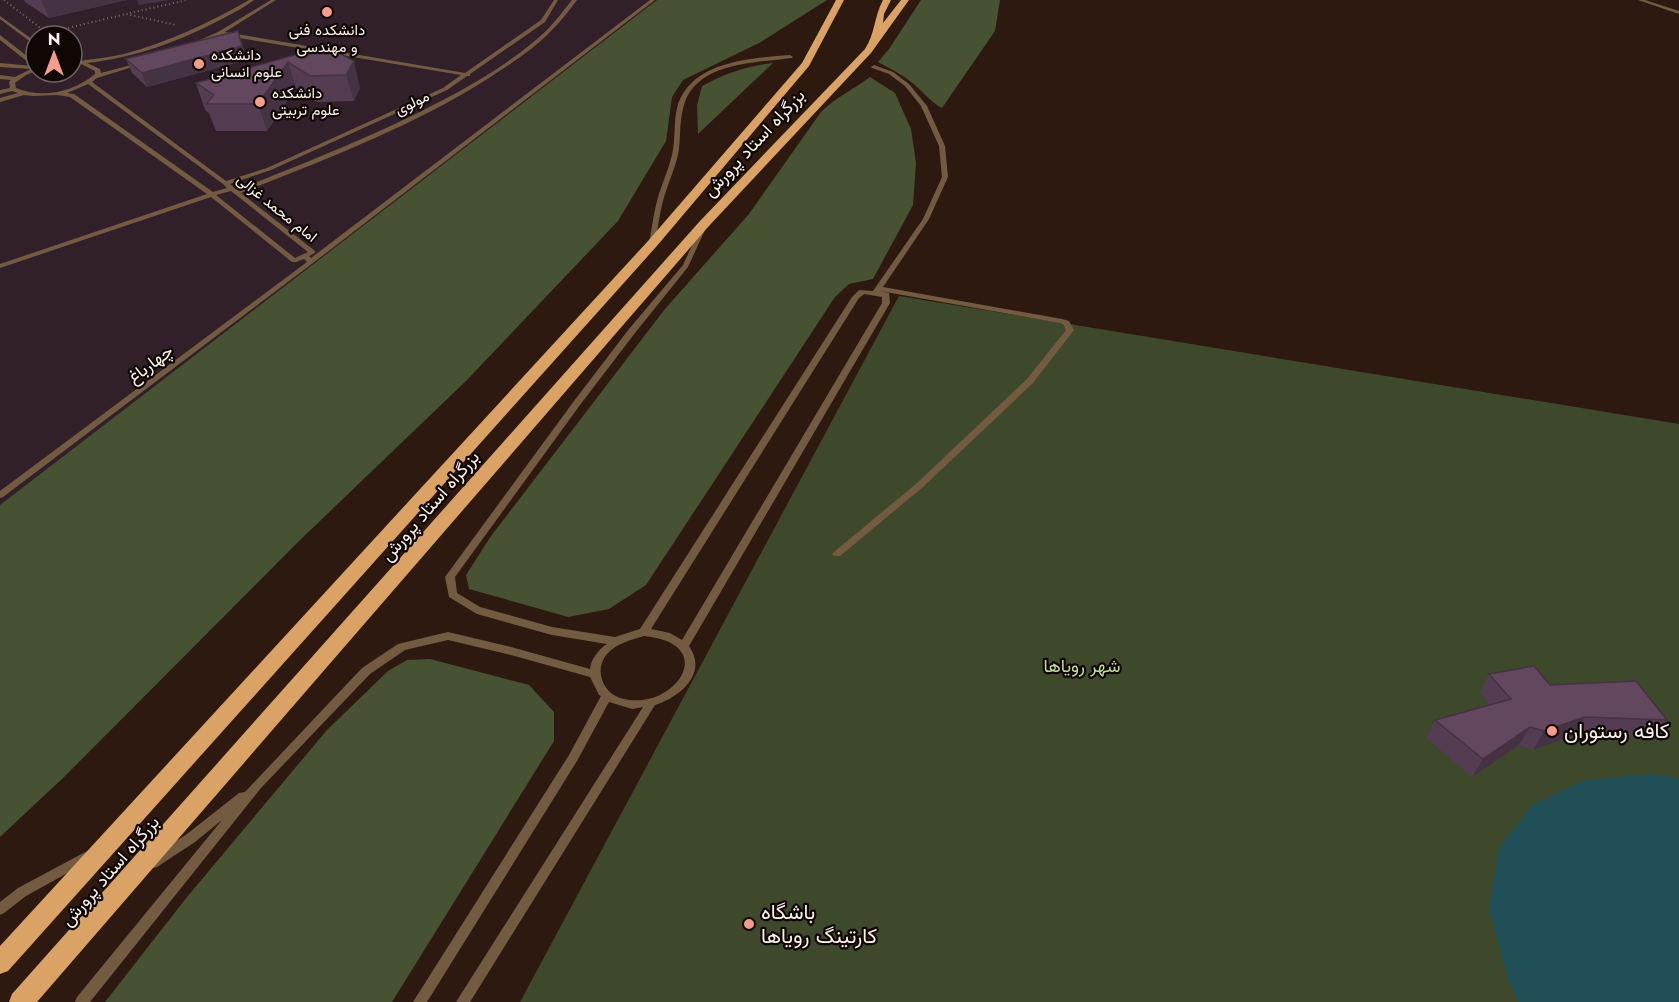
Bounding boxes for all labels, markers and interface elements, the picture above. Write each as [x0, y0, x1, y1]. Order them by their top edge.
marker: دانشکده فنی و مهندسی [320, 5, 334, 19]
place label: دانشکده فنی و مهندسی [289, 19, 365, 58]
north arrow [24, 24, 84, 84]
text: N [48, 28, 60, 51]
place label: دانشکده علوم انسانی [211, 44, 282, 83]
marker: دانشکده علوم انسانی [192, 57, 206, 71]
place label: دانشکده علوم تربیتی [272, 82, 340, 121]
street label: بزرگراه استاد پرورش [697, 83, 811, 203]
street label: مولوی [391, 85, 433, 121]
marker: دانشکده علوم تربیتی [253, 95, 267, 109]
street label: امام محمد غزالی [232, 169, 322, 247]
street label: چهارباغ [121, 338, 179, 390]
street label: بزرگراه استاد پرورش [375, 445, 485, 567]
park label: شهر رویاها [1044, 653, 1120, 679]
place label: کافه رستوران [1564, 716, 1669, 746]
marker: کافه رستوران [1545, 724, 1559, 738]
street label: بزرگراه استاد پرورش [55, 810, 165, 932]
place label: باشگاه کارتینگ رویاها [761, 897, 877, 951]
marker: باشگاه کارتینگ رویاها [742, 917, 756, 931]

